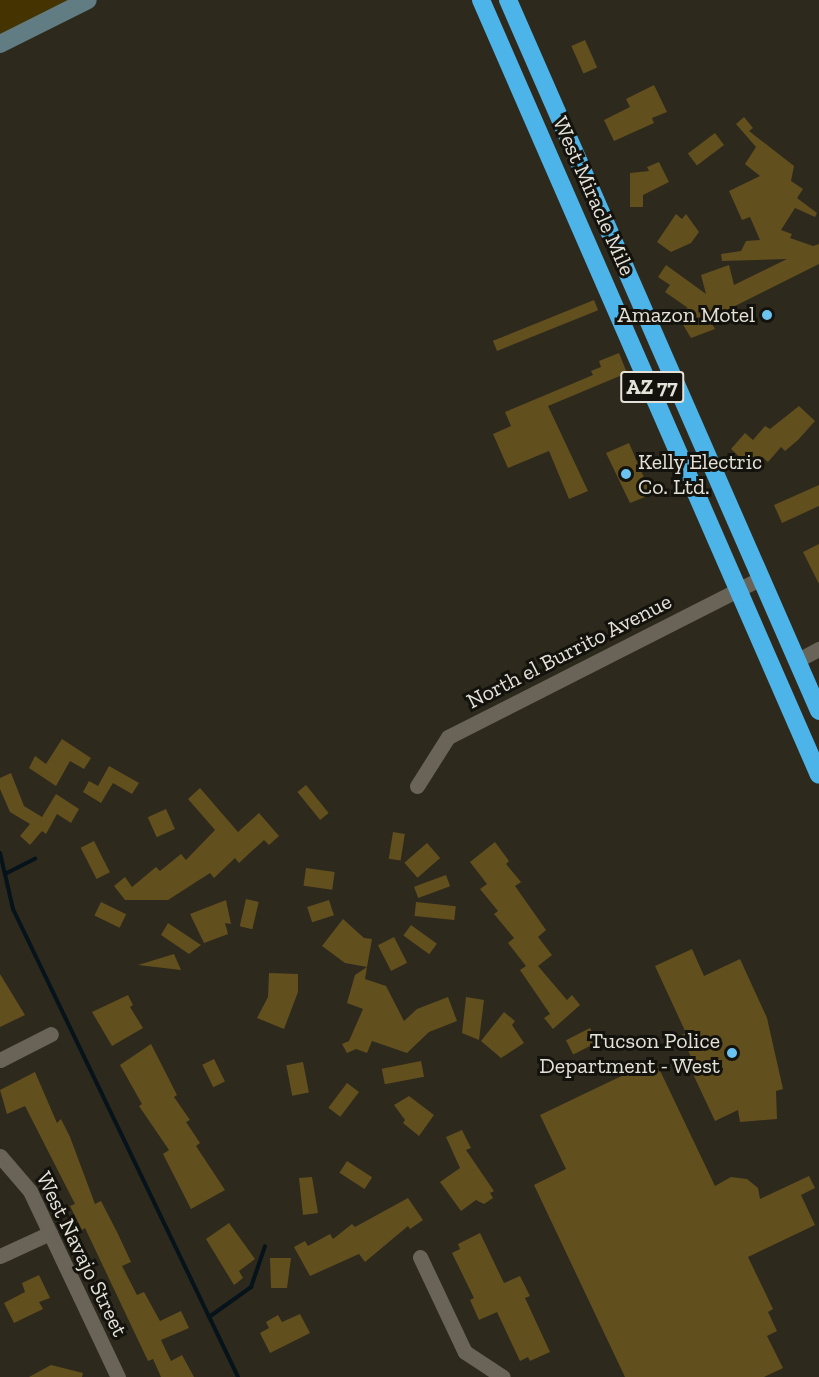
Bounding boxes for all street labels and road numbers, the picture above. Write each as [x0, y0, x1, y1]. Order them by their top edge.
street label: West Miracle Mile [547, 112, 641, 280]
road number: AZ 77 [619, 369, 685, 405]
street label: North el Burrito Avenue [462, 588, 676, 714]
street label: West Navajo Street [31, 1167, 133, 1341]

